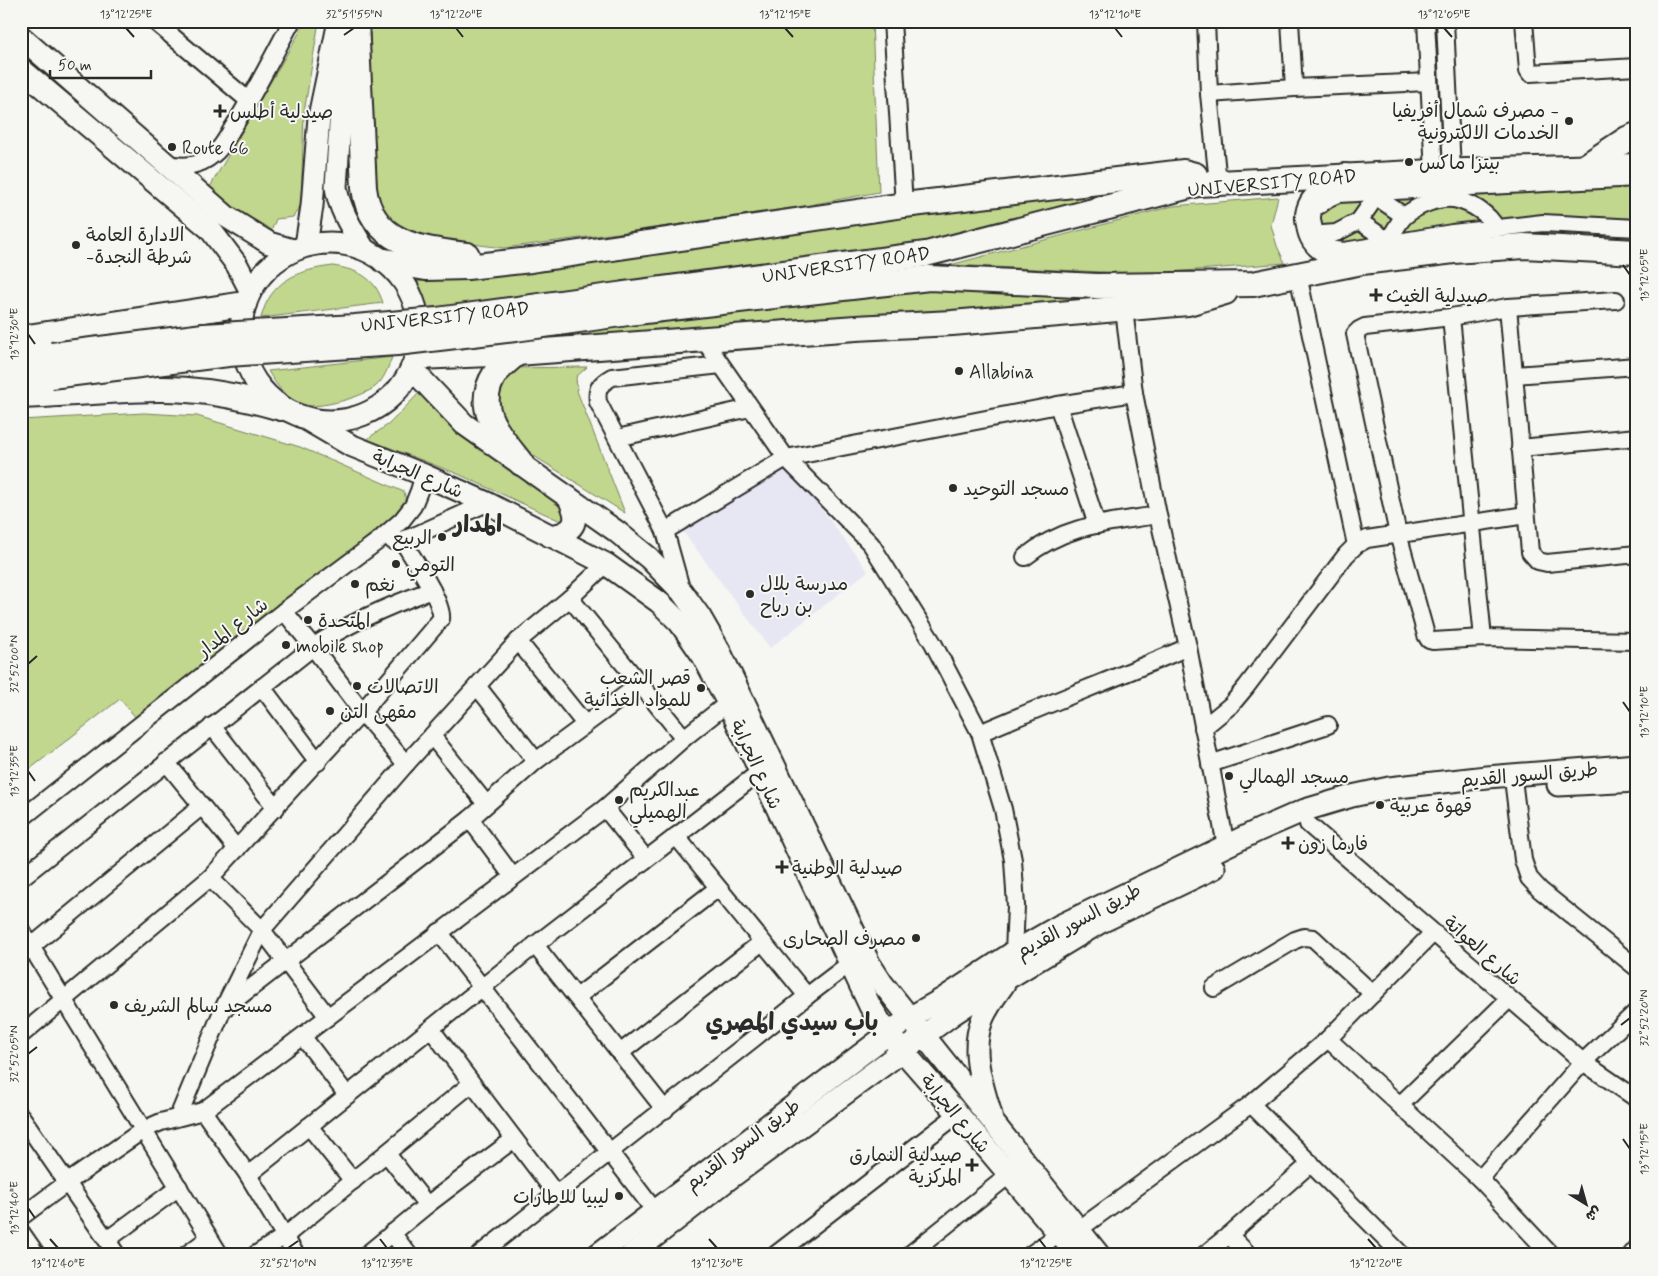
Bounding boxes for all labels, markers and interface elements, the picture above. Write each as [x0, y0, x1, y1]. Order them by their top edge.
text: 13°12'25"E [100, 7, 152, 23]
text: 32°51'55"N [326, 7, 382, 23]
text: 13°12'20"E [430, 7, 482, 23]
text: 13°12'15"E [759, 7, 811, 23]
text: 13°12'10"E [1089, 7, 1141, 23]
text: 13°12'05"E [1417, 7, 1471, 23]
scale bar [50, 48, 151, 80]
text: 50 m [58, 56, 92, 76]
place label: مصرف شمال أفريفيا - الخدمات الالكترونية [1392, 99, 1559, 146]
place label: صيدلية أطلس [230, 100, 333, 125]
marker: صيدلية أطلس [214, 105, 226, 117]
marker: مصرف شمال أفريفيا - الخدمات الالكترونية [1563, 115, 1575, 127]
place label: Route 66 [182, 136, 249, 161]
marker: Route 66 [166, 141, 178, 153]
place label: بيتزا ماكس [1419, 151, 1500, 176]
marker: بيتزا ماكس [1403, 156, 1415, 168]
street label: UNIVERSITY ROAD [1187, 164, 1358, 203]
place label: الادارة العامة -شرطة النجدة [86, 223, 192, 270]
marker: الادارة العامة -شرطة النجدة [70, 239, 82, 251]
street label: UNIVERSITY ROAD [761, 241, 932, 290]
text: 13°12'05"E [1637, 248, 1653, 302]
place label: صيدلية الغيث [1386, 284, 1488, 309]
marker: صيدلية الغيث [1370, 289, 1382, 301]
street label: UNIVERSITY ROAD [360, 296, 531, 339]
text: 13°12'30"E [7, 308, 23, 360]
place label: Allabina [969, 360, 1034, 385]
marker: Allabina [953, 365, 965, 377]
street label: شارع الجرابة [368, 444, 466, 505]
place label: مسجد التوحيد [963, 477, 1069, 502]
marker: مسجد التوحيد [947, 482, 959, 494]
district label: المدار [452, 510, 502, 541]
place label: الربيع [392, 526, 432, 551]
marker: الربيع [436, 531, 448, 543]
place label: التومي [406, 553, 455, 581]
marker: التومي [390, 558, 402, 570]
place label: مدرسة بلال بن رباح [760, 572, 848, 619]
place label: نغم [365, 573, 395, 599]
marker: نغم [349, 578, 361, 590]
marker: مدرسة بلال بن رباح [744, 588, 756, 600]
street label: شارع المدار [191, 593, 274, 665]
place label: المتحدة [318, 609, 370, 634]
marker: المتحدة [302, 614, 314, 626]
place label: mobile shop [296, 634, 384, 659]
text: 32°52'00"N [7, 635, 23, 693]
marker: mobile shop [280, 639, 292, 651]
place label: قصر الشعب للمواد الغذائية [584, 666, 691, 713]
place label: الاتصالات [367, 675, 439, 700]
marker: الاتصالات [351, 680, 363, 692]
marker: قصر الشعب للمواد الغذائية [695, 682, 707, 694]
text: 13°12'10"E [1637, 686, 1653, 738]
place label: مقهى التن [340, 700, 417, 725]
marker: مقهى التن [324, 705, 336, 717]
street label: شارع الجرابة [724, 716, 787, 813]
text: 13°12'35"E [7, 745, 23, 797]
street label: طريق السور القديم [1459, 757, 1599, 795]
place label: مسجد الهمالي [1239, 765, 1349, 793]
marker: مسجد الهمالي [1223, 770, 1235, 782]
place label: عبدالكريم الهميلي [629, 778, 700, 828]
marker: عبدالكريم الهميلي [613, 794, 625, 806]
place label: قهوة عربية [1390, 794, 1472, 819]
marker: قهوة عربية [1374, 799, 1386, 811]
place label: فارما زون [1298, 832, 1368, 857]
marker: فارما زون [1282, 837, 1294, 849]
place label: صيدلية الوطنية [792, 856, 903, 881]
marker: صيدلية الوطنية [776, 861, 788, 873]
street label: طريق السور القديم [1012, 878, 1146, 966]
street label: شارع العواتة [1438, 911, 1526, 992]
place label: مصرف الصحارى [783, 927, 906, 952]
marker: مصرف الصحارى [910, 932, 922, 944]
text: 32°52'20"N [1637, 989, 1653, 1047]
place label: مسجد سالم الشريف [124, 994, 273, 1020]
marker: مسجد سالم الشريف [108, 999, 120, 1011]
district label: باب سيدي المصري [706, 1008, 878, 1040]
text: 32°52'05"N [7, 1025, 23, 1083]
street label: شارع الجرابة [914, 1069, 995, 1159]
street label: طريق السور القديم [680, 1094, 806, 1198]
text: 13°12'15"E [1637, 1123, 1653, 1175]
place label: صيدلية النمارق المركزية [849, 1143, 962, 1190]
marker: صيدلية النمارق المركزية [966, 1159, 978, 1171]
north arrow [1560, 1178, 1610, 1228]
text: 13°12'40"E [7, 1181, 23, 1235]
place label: ليبيا للاطارات [513, 1185, 609, 1210]
marker: ليبيا للاطارات [613, 1190, 625, 1202]
text: ش [1582, 1202, 1605, 1225]
text: 13°12'40"E [31, 1256, 85, 1272]
text: 32°52'10"N [260, 1256, 316, 1272]
text: 13°12'35"E [361, 1256, 413, 1272]
text: 13°12'30"E [691, 1256, 743, 1272]
text: 13°12'25"E [1020, 1256, 1072, 1272]
text: 13°12'20"E [1350, 1256, 1402, 1272]

